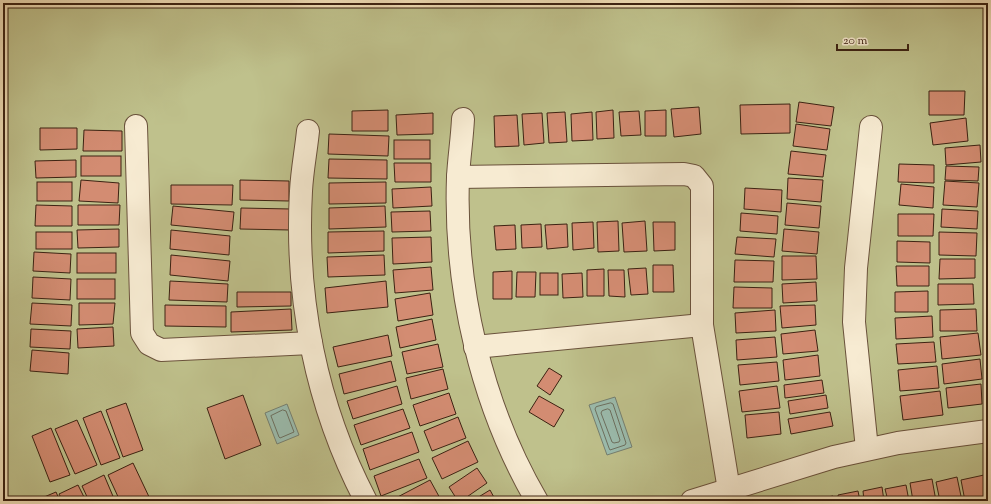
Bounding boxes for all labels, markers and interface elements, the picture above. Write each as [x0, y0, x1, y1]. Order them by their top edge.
scale bar [837, 26, 908, 52]
text: 20 m [843, 32, 868, 50]

